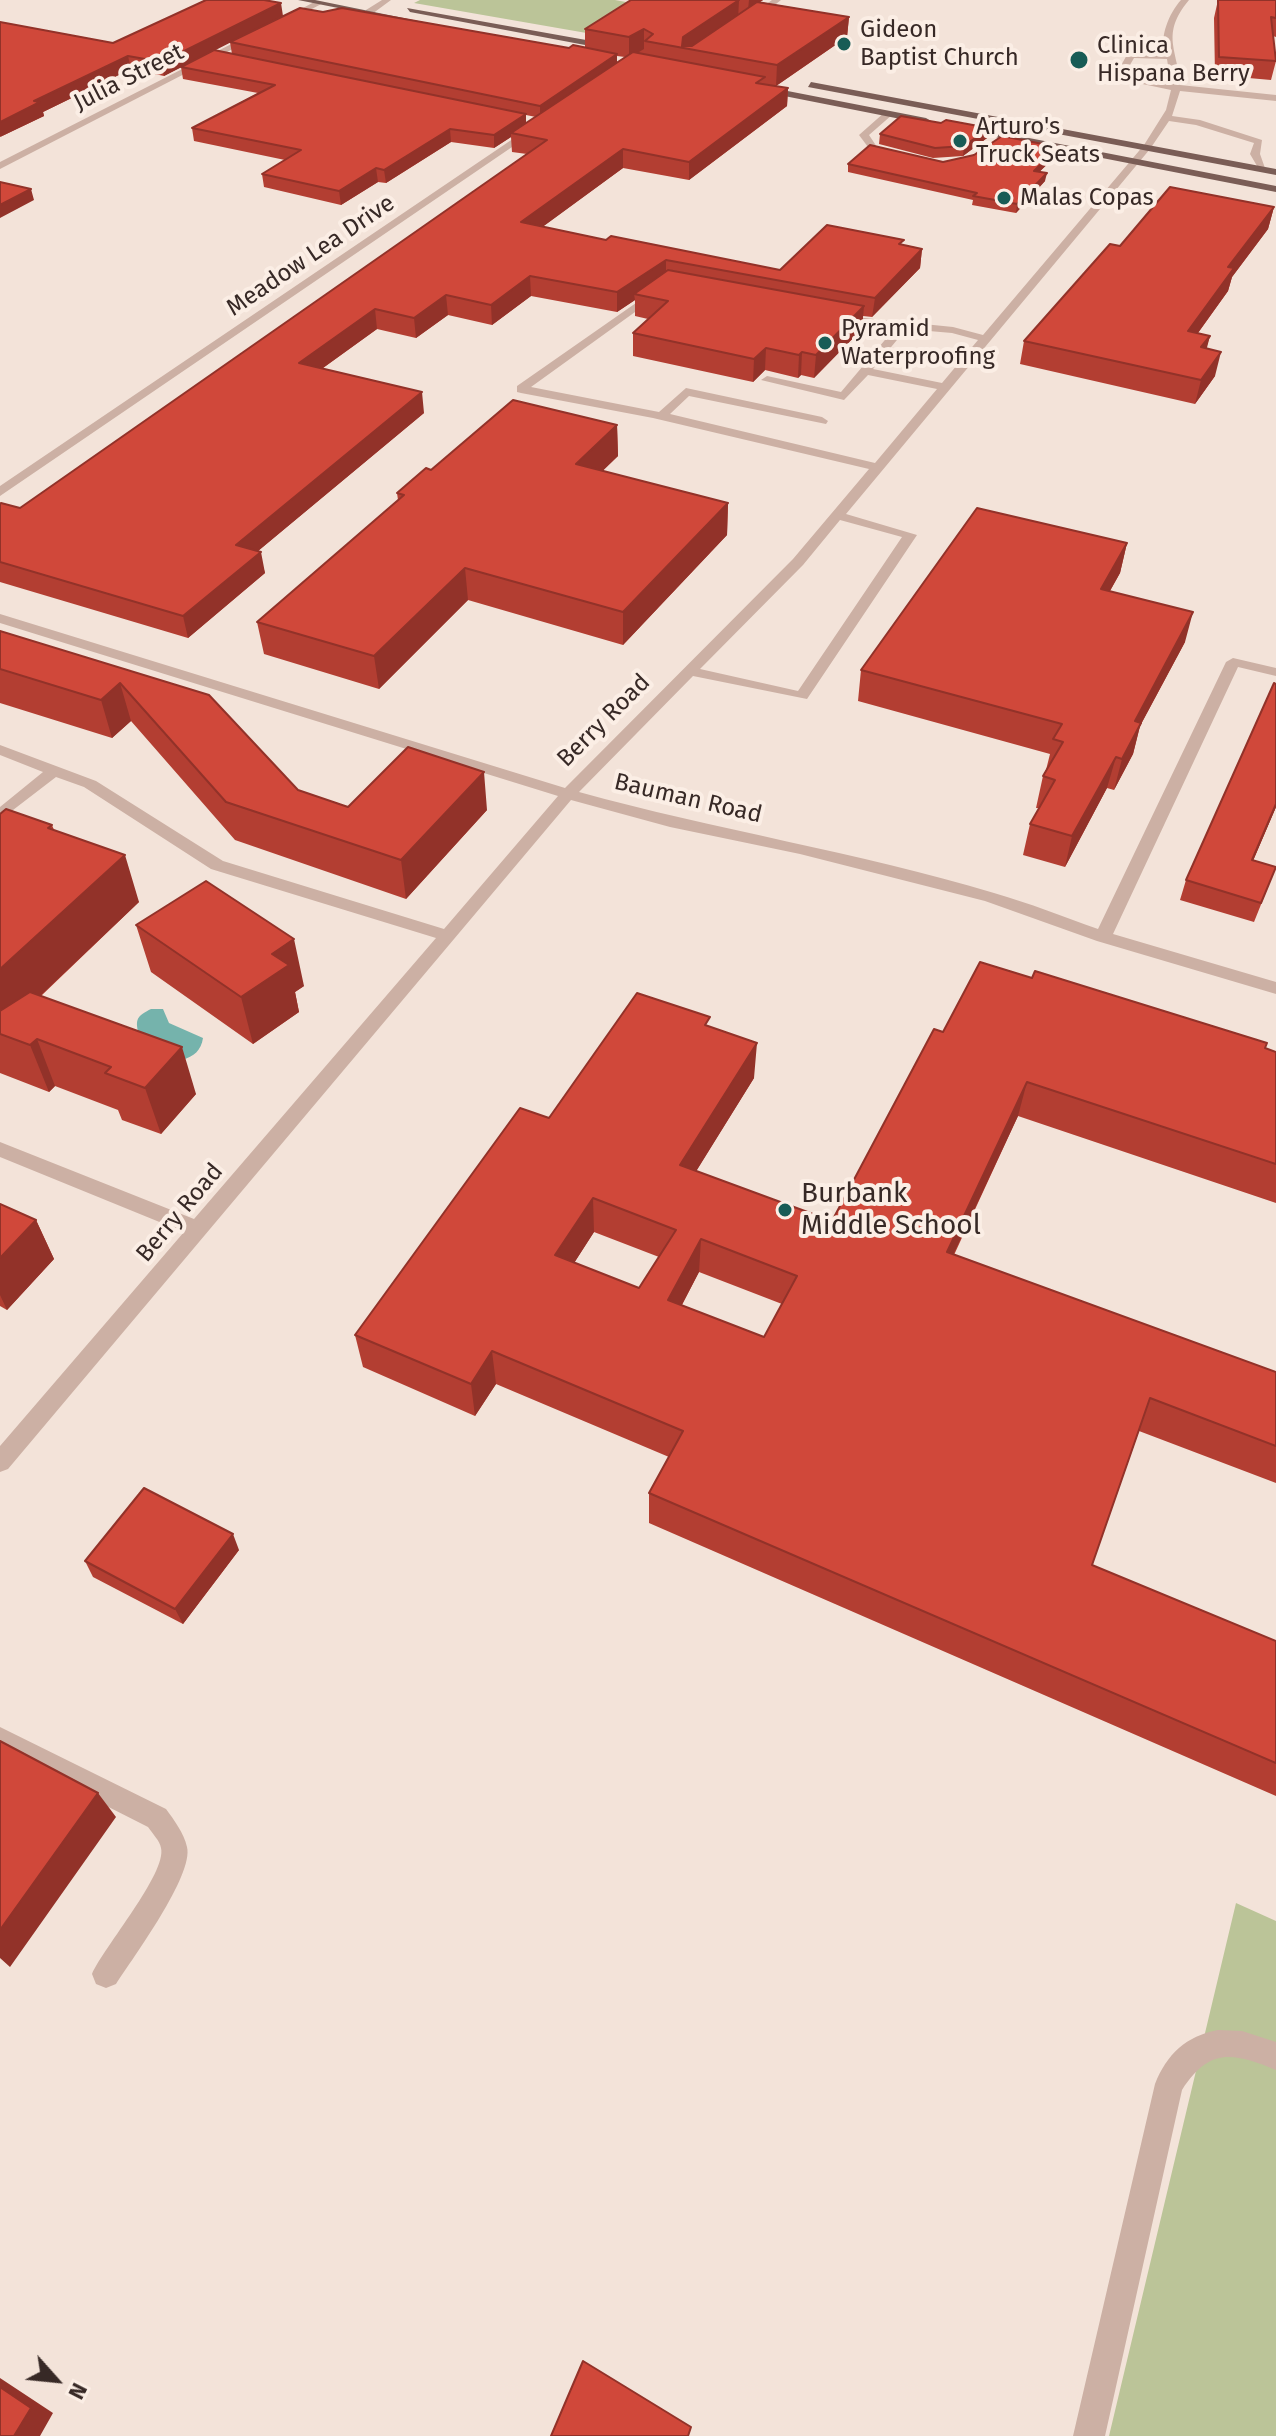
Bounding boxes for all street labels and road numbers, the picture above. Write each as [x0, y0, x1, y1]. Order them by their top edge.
street label: Julia Street [69, 38, 189, 118]
street label: Meadow Lea Drive [222, 189, 400, 323]
street label: Berry Road [551, 668, 657, 774]
street label: Bauman Road [611, 768, 765, 830]
street label: Berry Road [130, 1158, 230, 1268]

